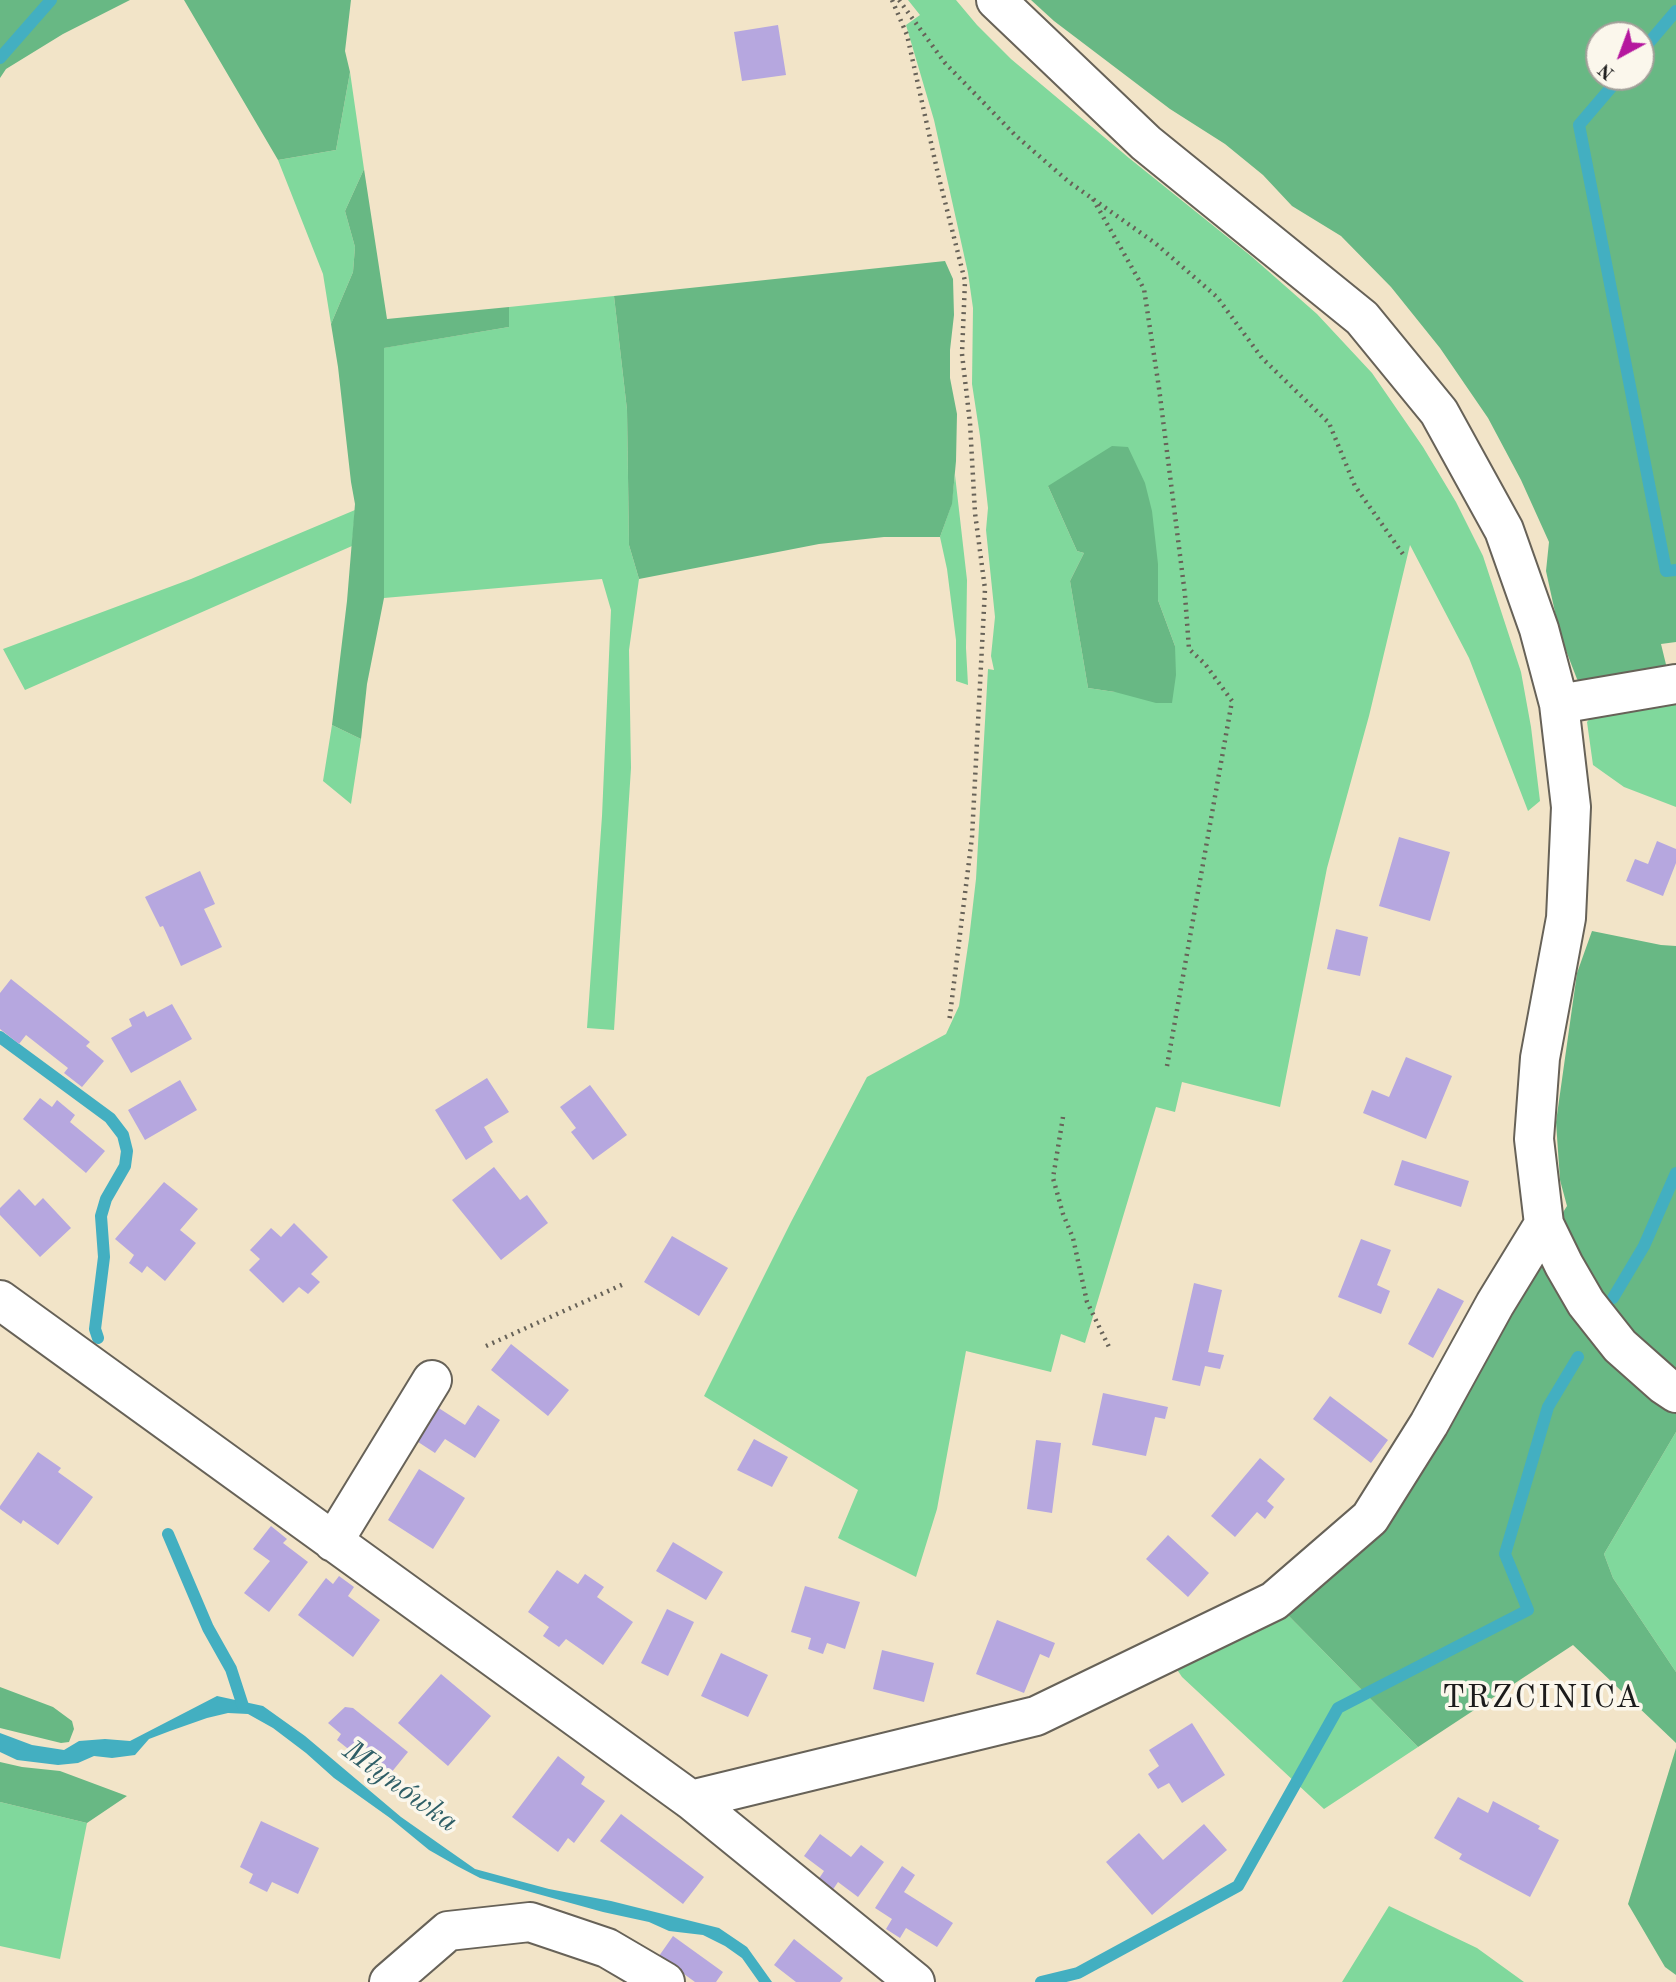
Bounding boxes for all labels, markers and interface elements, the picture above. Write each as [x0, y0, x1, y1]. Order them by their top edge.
north arrow [1585, 21, 1655, 91]
text: N [1595, 59, 1619, 83]
district label: TRZCINICA [1443, 1680, 1641, 1718]
water label: Młynówka [335, 1733, 465, 1841]

